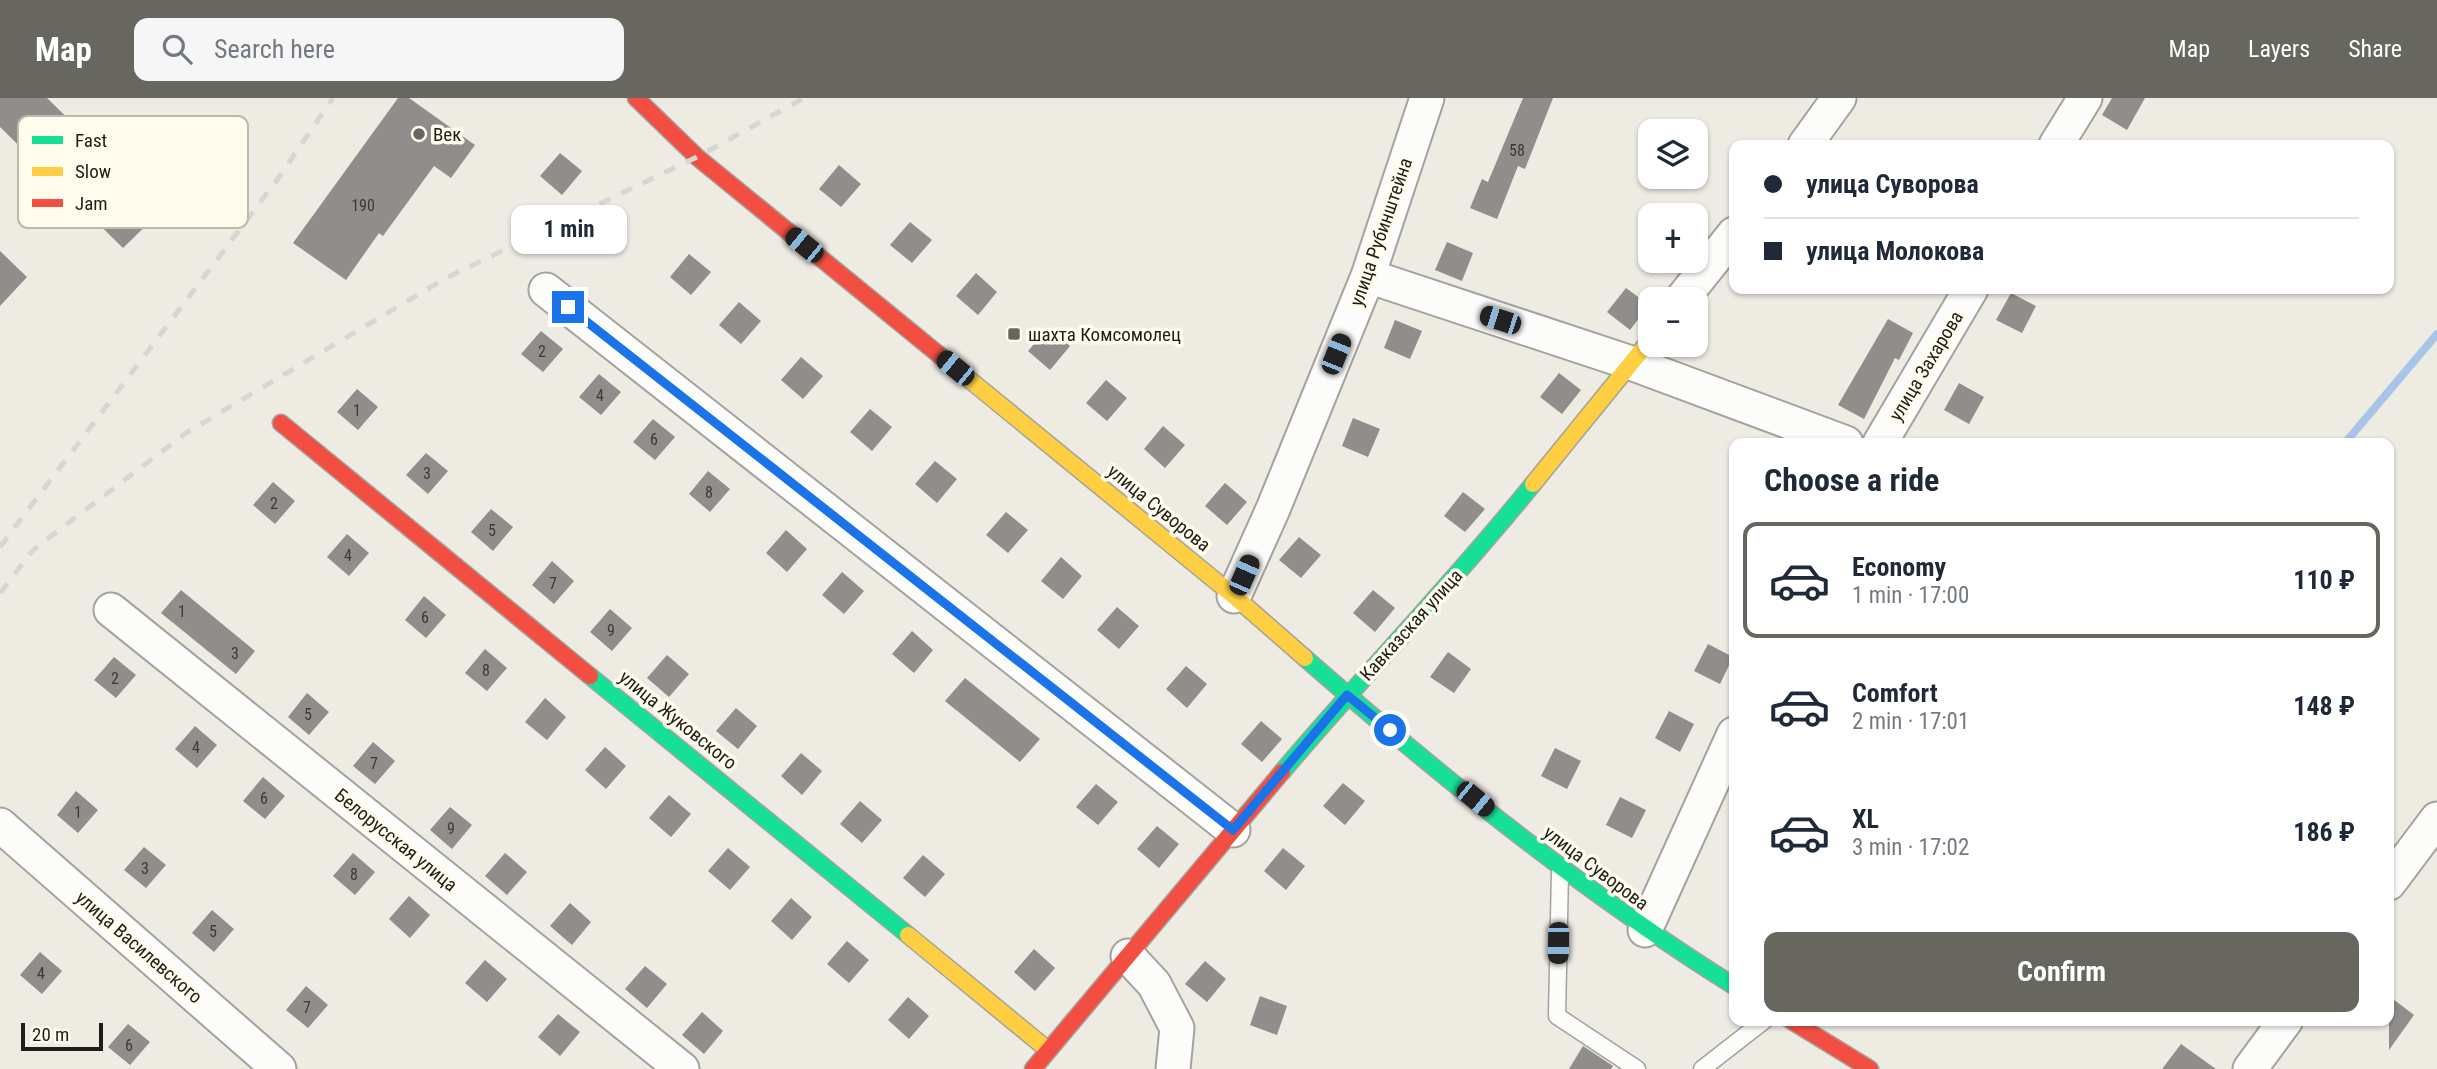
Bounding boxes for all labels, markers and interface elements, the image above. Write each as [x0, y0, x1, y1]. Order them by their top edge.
search box [134, 18, 624, 81]
text: Map [35, 30, 92, 69]
icon: search [158, 30, 196, 68]
text: Search here [214, 34, 335, 64]
text: Map [2169, 35, 2210, 63]
text: Layers [2248, 35, 2310, 63]
text: Share [2348, 35, 2402, 63]
legend [18, 116, 248, 228]
map controls [1638, 119, 1708, 357]
button: layers [1638, 119, 1708, 189]
place label: Век [433, 123, 461, 146]
marker: Век [411, 126, 427, 142]
text: Fast [75, 129, 107, 152]
house number: 58 [1509, 141, 1525, 160]
street label: улица Рубинштейна [1345, 155, 1417, 309]
text: Slow [75, 160, 111, 183]
text: улица Суворова [1806, 169, 1979, 199]
text: Jam [75, 192, 108, 215]
house number: 190 [351, 196, 375, 215]
button: + [1638, 203, 1708, 273]
callout: 1 min [510, 206, 626, 254]
text: 1 min [543, 216, 595, 243]
car [782, 224, 827, 266]
text: улица Молокова [1806, 236, 1984, 266]
button: − [1638, 287, 1708, 357]
route end [552, 291, 584, 323]
car [1477, 304, 1524, 336]
street label: улица Захарова [1884, 307, 1968, 425]
place label: шахта Комсомолец [1028, 323, 1181, 346]
marker: шахта Комсомолец [1006, 326, 1022, 342]
car [1319, 331, 1354, 377]
house number: 2 [538, 342, 546, 361]
car [933, 347, 978, 389]
house number: 4 [596, 386, 604, 405]
house number: 1 [353, 401, 361, 420]
house number: 6 [650, 430, 658, 449]
street label: улица Суворова [1103, 460, 1215, 556]
text: Choose a ride [1764, 461, 1939, 499]
house number: 3 [423, 464, 431, 483]
house number: 8 [705, 483, 713, 502]
house number: 2 [270, 494, 278, 513]
house number: 5 [488, 521, 496, 540]
house number: 4 [344, 546, 352, 565]
icon: car [1768, 549, 1831, 612]
car [1226, 552, 1263, 598]
text: Economy [1852, 552, 1946, 582]
street label: Кавказская улица [1355, 564, 1467, 686]
text: 110 ₽ [2293, 565, 2355, 595]
house number: 7 [549, 574, 557, 593]
text: 1 min · 17:00 [1852, 582, 1969, 609]
house number: 1 [178, 602, 186, 621]
house number: 6 [421, 608, 429, 627]
house number: 9 [607, 621, 615, 640]
house number: 3 [231, 644, 239, 663]
house number: 8 [482, 661, 490, 680]
street label: улица Жуковского [615, 666, 741, 774]
house number: 2 [111, 669, 119, 688]
icon: car [1768, 675, 1831, 738]
text: Comfort [1852, 678, 1938, 708]
text: 148 ₽ [2293, 691, 2355, 721]
house number: 5 [304, 705, 312, 724]
text: 2 min · 17:01 [1852, 708, 1969, 735]
route start [1374, 714, 1406, 746]
house number: 4 [192, 738, 200, 757]
house number: 7 [370, 754, 378, 773]
car [1453, 778, 1498, 820]
street label: Белорусская улица [330, 784, 462, 896]
house number: 6 [260, 789, 268, 808]
icon: car [1768, 801, 1831, 864]
house number: 1 [74, 803, 82, 822]
text: XL [1852, 804, 1879, 834]
text: 186 ₽ [2293, 817, 2355, 847]
house number: 9 [447, 819, 455, 838]
street label: улица Суворова [1539, 821, 1653, 915]
text: 3 min · 17:02 [1852, 834, 1969, 861]
house number: 3 [141, 859, 149, 878]
house number: 8 [350, 865, 358, 884]
street label: улица Василевского [71, 886, 207, 1008]
house number: 5 [209, 922, 217, 941]
car [1548, 922, 1569, 964]
button: Confirm [1764, 932, 2359, 1012]
house number: 4 [37, 964, 45, 983]
house number: 7 [303, 998, 311, 1017]
scale bar [21, 1020, 103, 1052]
text: 20 m [32, 1023, 69, 1046]
house number: 6 [125, 1036, 133, 1055]

